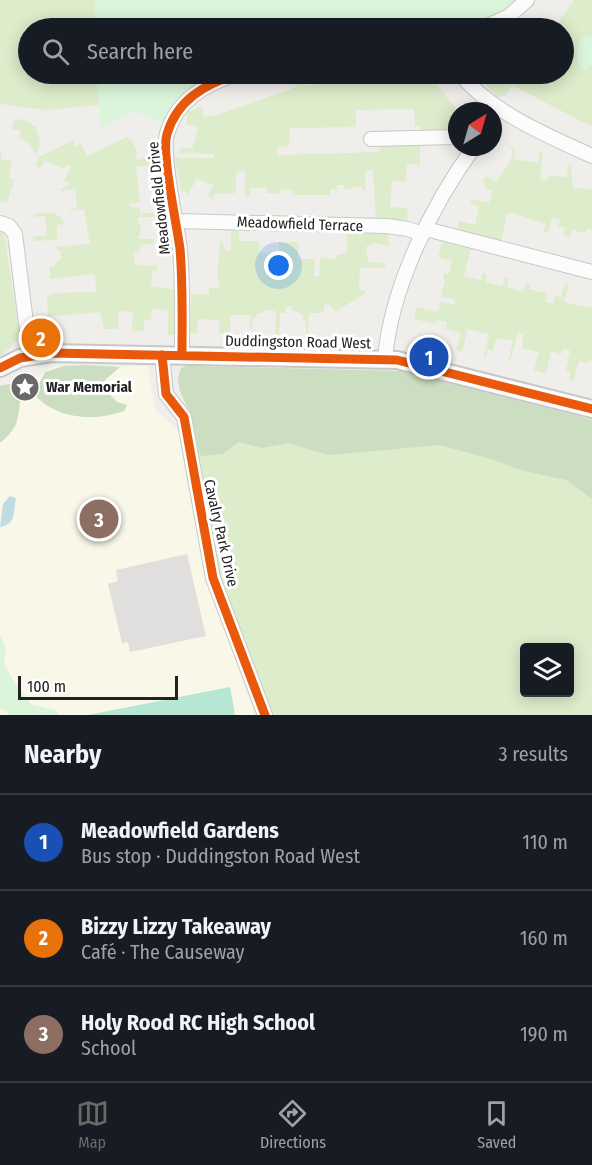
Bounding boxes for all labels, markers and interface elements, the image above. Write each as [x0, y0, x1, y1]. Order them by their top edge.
search box [18, 18, 574, 84]
icon: search [39, 35, 72, 68]
text: Search here [87, 38, 193, 65]
north arrow [448, 102, 502, 156]
street label: Meadowfield Drive [144, 141, 174, 255]
street label: Meadowfield Terrace [237, 213, 363, 235]
your location [264, 251, 293, 280]
pin: 2 [22, 316, 60, 360]
street label: Duddingston Road West [225, 332, 371, 352]
pin: 1 [410, 334, 448, 380]
place icon: War Memorial [9, 371, 41, 403]
place label: War Memorial [46, 378, 133, 396]
street label: Cavalry Park Drive [200, 478, 242, 588]
pin: 3 [80, 496, 118, 542]
map controls [520, 643, 574, 697]
button: layers [520, 643, 574, 697]
scale bar [18, 673, 178, 700]
text: 100 m [27, 677, 66, 696]
text: Nearby [24, 739, 101, 770]
text: 3 results [499, 742, 568, 766]
text: Meadowfield Gardens [81, 817, 279, 844]
text: 1 [39, 830, 48, 854]
text: 110 m [522, 830, 568, 854]
text: Bus stop · Duddingston Road West [81, 844, 360, 868]
text: Bizzy Lizzy Takeaway [81, 913, 271, 940]
text: 2 [39, 926, 48, 950]
text: 160 m [520, 926, 568, 950]
text: Café · The Causeway [81, 940, 244, 964]
text: Holy Rood RC High School [81, 1009, 315, 1036]
text: 3 [39, 1022, 48, 1046]
text: 190 m [520, 1022, 568, 1046]
text: School [81, 1036, 136, 1060]
tab: Map [76, 1097, 109, 1152]
tab: Directions [260, 1097, 326, 1152]
tab: Saved [477, 1097, 516, 1152]

